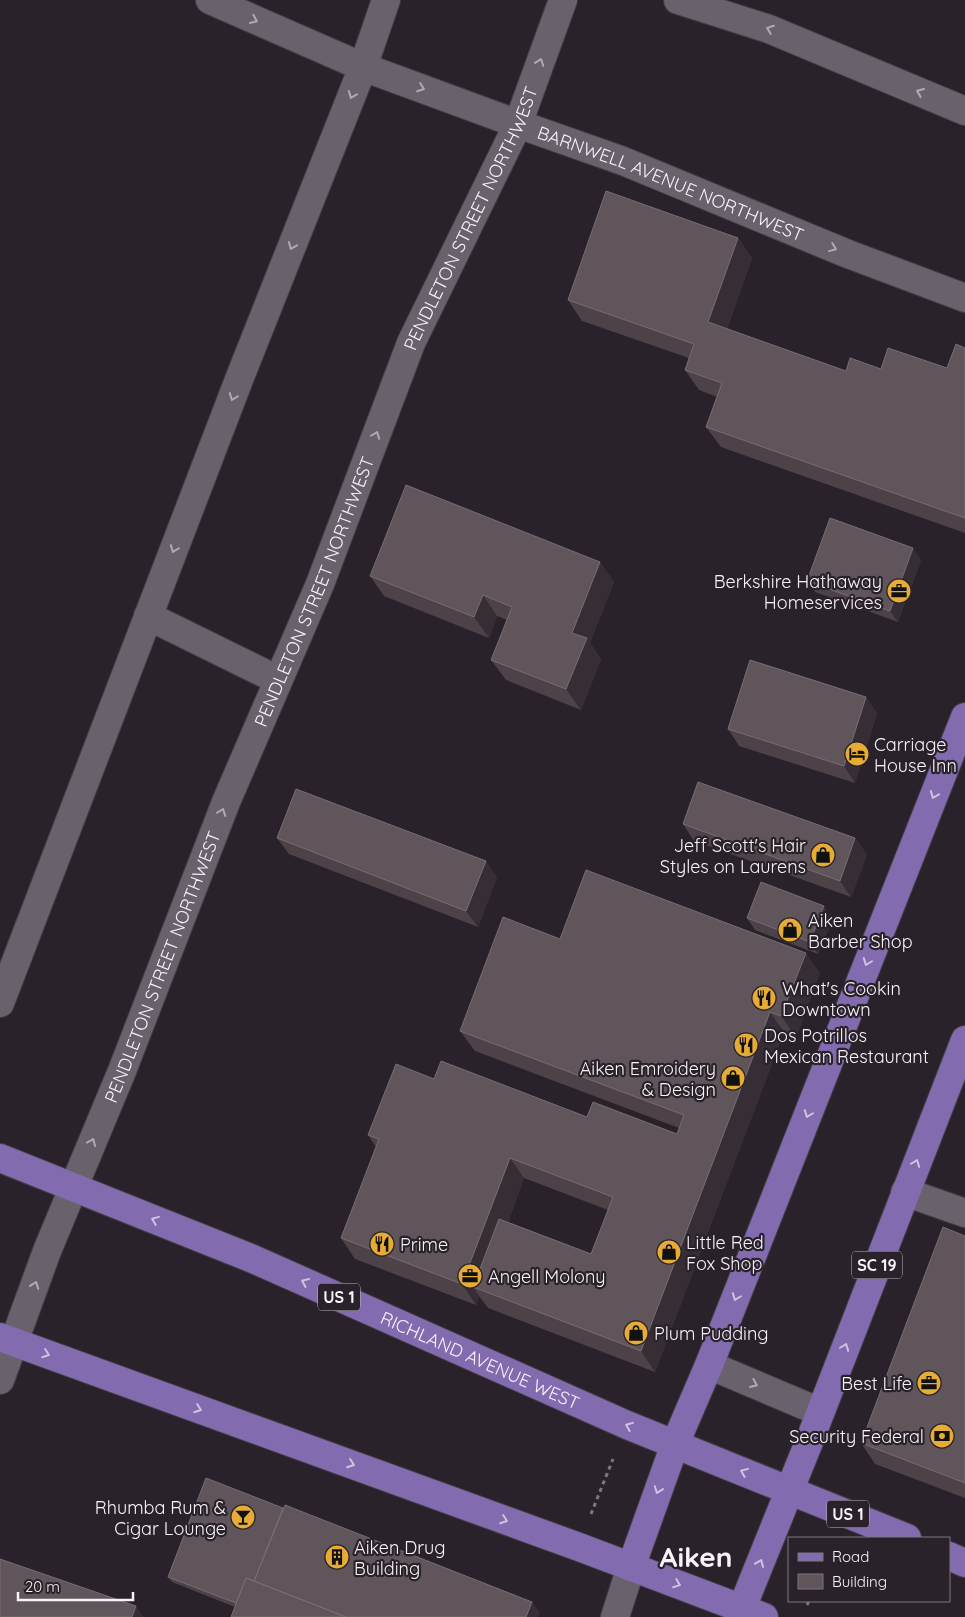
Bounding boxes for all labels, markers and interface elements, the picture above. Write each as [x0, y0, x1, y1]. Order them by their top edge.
one-way arrow [249, 13, 258, 24]
one-way arrow [766, 25, 775, 35]
one-way arrow [534, 59, 544, 67]
one-way arrow [416, 82, 424, 92]
street label: PENDLETON STREET NORTHWEST [398, 83, 542, 353]
one-way arrow [916, 88, 925, 99]
one-way arrow [348, 90, 358, 99]
street label: BARNWELL AVENUE NORTHWEST [534, 120, 808, 246]
one-way arrow [288, 241, 298, 250]
one-way arrow [829, 242, 837, 252]
one-way arrow [228, 393, 238, 401]
one-way arrow [370, 431, 380, 440]
street label: PENDLETON STREET NORTHWEST [248, 453, 379, 730]
one-way arrow [170, 544, 180, 553]
place label: Berkshire Hathaway Homeservices [714, 570, 882, 614]
office icon: Berkshire Hathaway Homeservices [886, 578, 912, 604]
place label: Carriage House Inn [874, 733, 957, 777]
hotel icon: Carriage House Inn [844, 741, 870, 767]
one-way arrow [929, 790, 940, 799]
one-way arrow [216, 808, 226, 817]
street label: PENDLETON STREET NORTHWEST [99, 827, 225, 1106]
place label: Jeff Scott's Hair Styles on Laurens [660, 834, 806, 878]
shop icon: Jeff Scott's Hair Styles on Laurens [810, 842, 836, 868]
place label: Aiken Barber Shop [808, 909, 913, 953]
shop icon: Aiken Barber Shop [777, 917, 803, 943]
one-way arrow [863, 957, 873, 966]
place label: What's Cookin Downtown [782, 977, 901, 1021]
restaurant icon: What's Cookin Downtown [751, 985, 777, 1011]
place label: Dos Potrillos Mexican Restaurant [764, 1024, 929, 1068]
restaurant icon: Dos Potrillos Mexican Restaurant [733, 1032, 759, 1058]
place label: Aiken Emroidery & Design [580, 1057, 716, 1101]
shop icon: Aiken Emroidery & Design [720, 1065, 746, 1091]
one-way arrow [804, 1109, 814, 1117]
one-way arrow [85, 1138, 96, 1147]
one-way arrow [910, 1159, 920, 1168]
one-way arrow [151, 1215, 160, 1226]
restaurant icon: Prime [369, 1231, 395, 1257]
place label: Little Red Fox Shop [686, 1231, 764, 1275]
place label: Prime [400, 1233, 448, 1256]
shop icon: Little Red Fox Shop [656, 1239, 682, 1265]
road number: SC 19 [852, 1252, 902, 1278]
office icon: Angell Molony [457, 1263, 483, 1289]
place label: Angell Molony [488, 1265, 605, 1288]
one-way arrow [301, 1278, 310, 1288]
one-way arrow [29, 1281, 39, 1290]
road number: US 1 [318, 1284, 360, 1310]
one-way arrow [731, 1292, 742, 1301]
street label: RICHLAND AVENUE WEST [377, 1306, 583, 1414]
shop icon: Plum Pudding [623, 1320, 649, 1346]
place label: Plum Pudding [654, 1322, 769, 1345]
one-way arrow [839, 1343, 849, 1352]
one-way arrow [41, 1348, 49, 1358]
office icon: Best Life [916, 1370, 942, 1396]
place label: Best Life [841, 1372, 912, 1395]
one-way arrow [749, 1378, 758, 1388]
one-way arrow [194, 1403, 202, 1413]
one-way arrow [626, 1422, 634, 1432]
bank icon: Security Federal [929, 1423, 955, 1449]
place label: Security Federal [789, 1425, 924, 1448]
one-way arrow [347, 1458, 355, 1468]
one-way arrow [740, 1468, 749, 1479]
one-way arrow [654, 1486, 664, 1494]
place label: Rhumba Rum & Cigar Lounge [95, 1496, 226, 1540]
road number: US 1 [827, 1500, 869, 1528]
bar icon: Rhumba Rum & Cigar Lounge [230, 1504, 256, 1530]
one-way arrow [499, 1514, 508, 1524]
place label: Aiken Drug Building [354, 1536, 445, 1580]
legend [788, 1537, 950, 1602]
district label: Aiken [659, 1539, 733, 1574]
building icon: Aiken Drug Building [324, 1544, 350, 1570]
text: Road [832, 1547, 869, 1566]
one-way arrow [754, 1559, 764, 1568]
scale bar [18, 1570, 132, 1602]
text: Building [832, 1572, 887, 1591]
text: 20 m [25, 1577, 60, 1596]
one-way arrow [672, 1578, 681, 1588]

